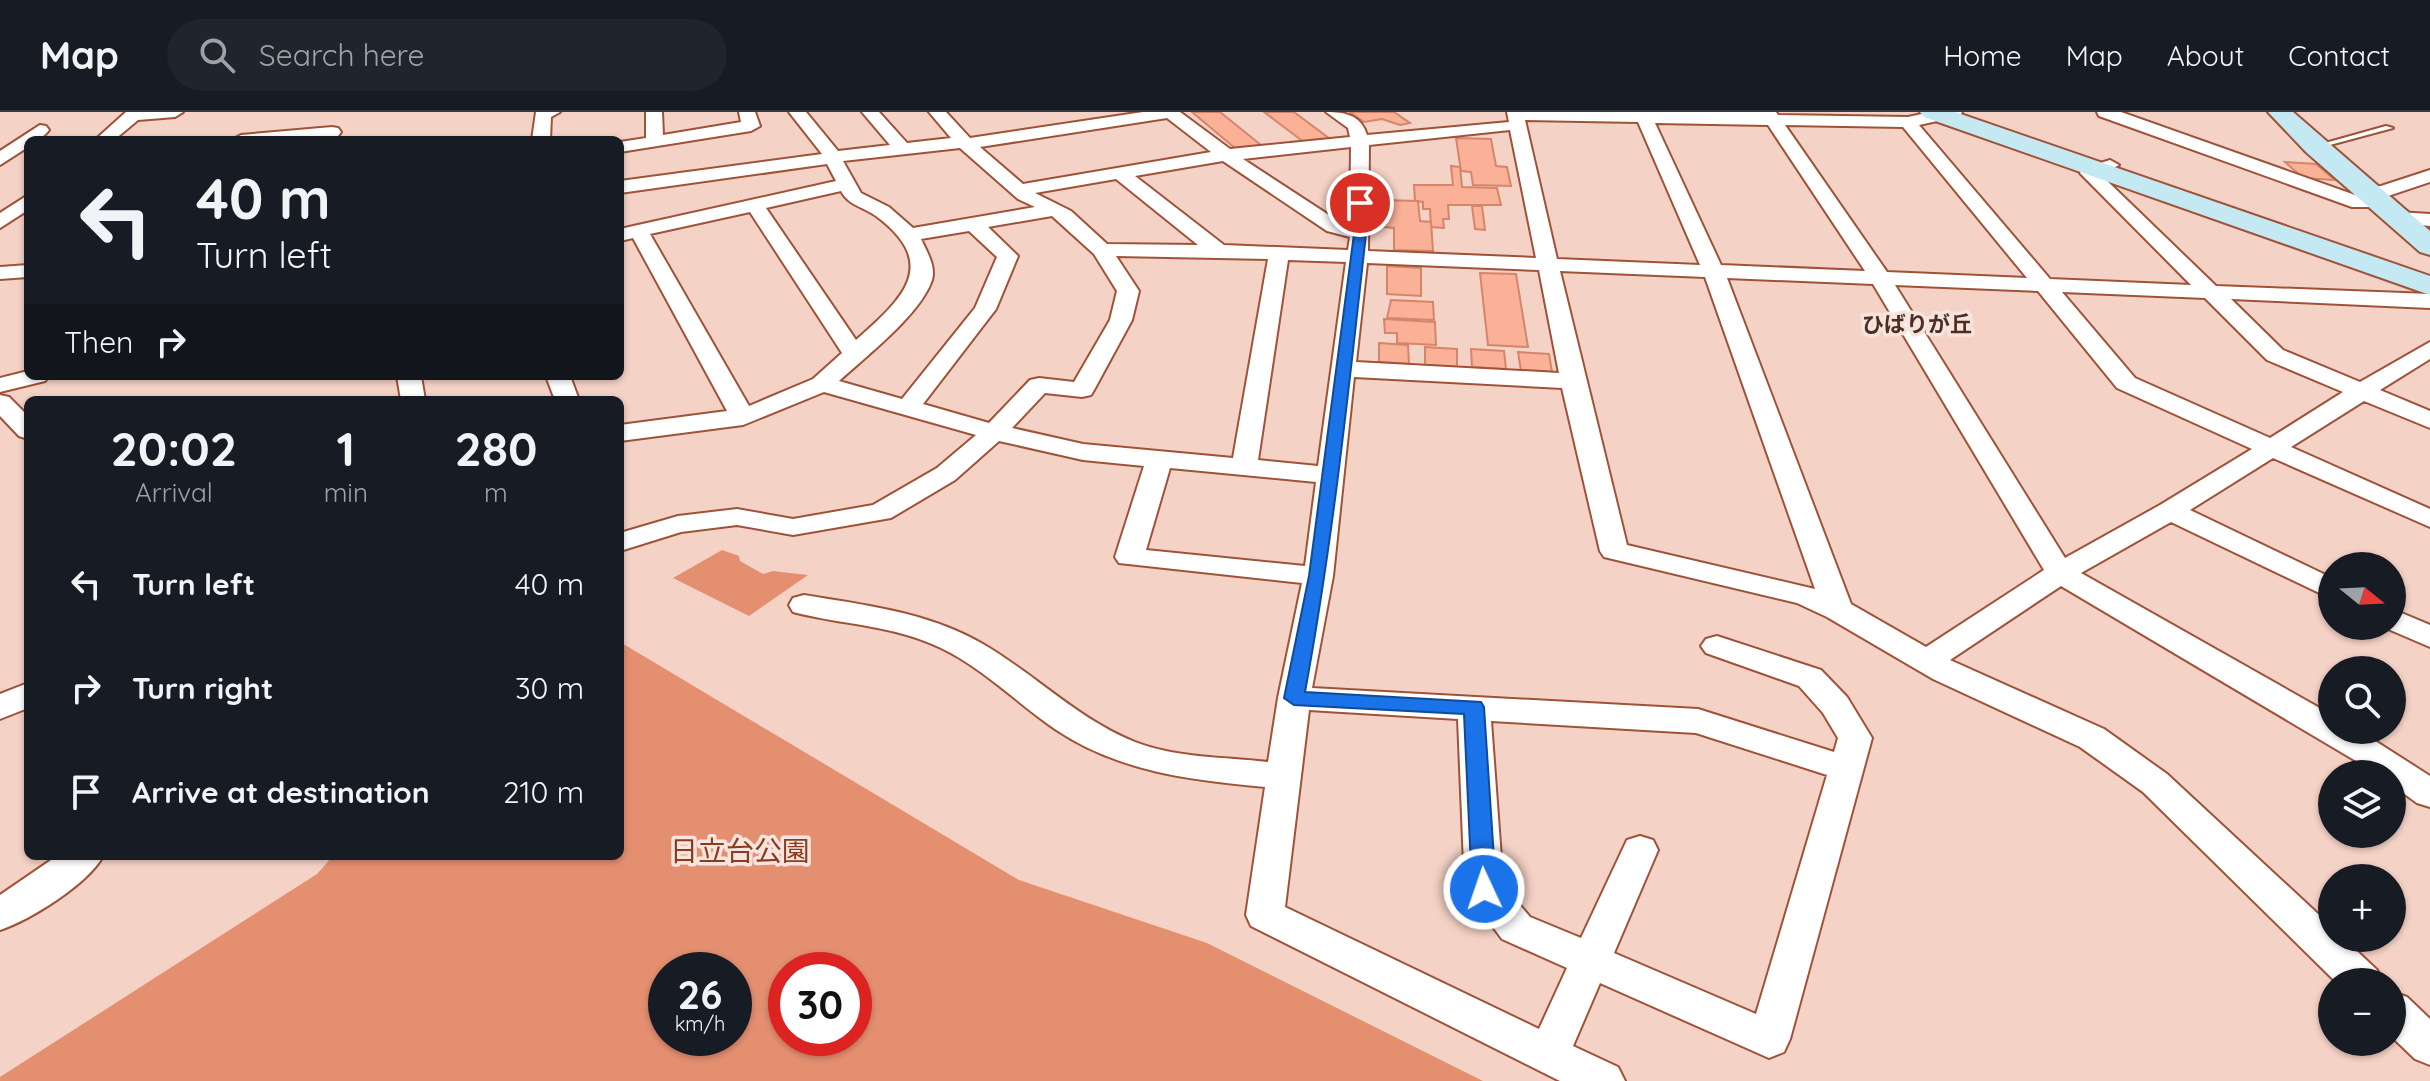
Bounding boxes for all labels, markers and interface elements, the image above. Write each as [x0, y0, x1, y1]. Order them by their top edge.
search box [167, 19, 727, 91]
text: Map [40, 31, 119, 79]
icon: search [195, 33, 239, 77]
text: Search here [259, 36, 424, 74]
text: Home [1943, 38, 2022, 73]
text: Map [2066, 38, 2123, 73]
text: About [2167, 38, 2244, 73]
text: Contact [2288, 38, 2390, 73]
text: 40 m [196, 163, 331, 233]
icon: left [64, 168, 168, 272]
pin [1326, 169, 1394, 237]
icon: arrive [1338, 181, 1382, 225]
text: Turn left [196, 232, 332, 277]
district label: ひばりが丘 [1862, 310, 1972, 338]
icon: right [149, 320, 193, 364]
text: Then [64, 323, 133, 361]
text: 20:02 [110, 418, 237, 478]
text: 1 [336, 418, 355, 478]
text: 280 [454, 418, 538, 478]
text: Arrival [135, 476, 213, 509]
text: min [324, 476, 368, 509]
text: m [484, 476, 508, 509]
north arrow [2318, 552, 2406, 640]
map controls [2318, 552, 2406, 1056]
icon: left [64, 562, 108, 606]
text: Turn left [132, 565, 255, 603]
text: 40 m [515, 565, 584, 603]
button: search [2318, 656, 2406, 744]
icon: right [64, 666, 108, 710]
text: Turn right [132, 669, 273, 707]
text: 30 m [515, 669, 584, 707]
button: layers [2318, 760, 2406, 848]
icon: arrive [64, 770, 108, 814]
text: Arrive at destination [132, 773, 430, 811]
text: 210 m [503, 773, 584, 811]
park label: 日立台公園 [670, 833, 810, 868]
position arrow [1442, 847, 1526, 931]
button: + [2318, 864, 2406, 952]
speed limit sign: 30 [768, 952, 872, 1056]
button: − [2318, 968, 2406, 1056]
text: 26 [678, 969, 722, 1019]
text: km/h [675, 1011, 725, 1036]

